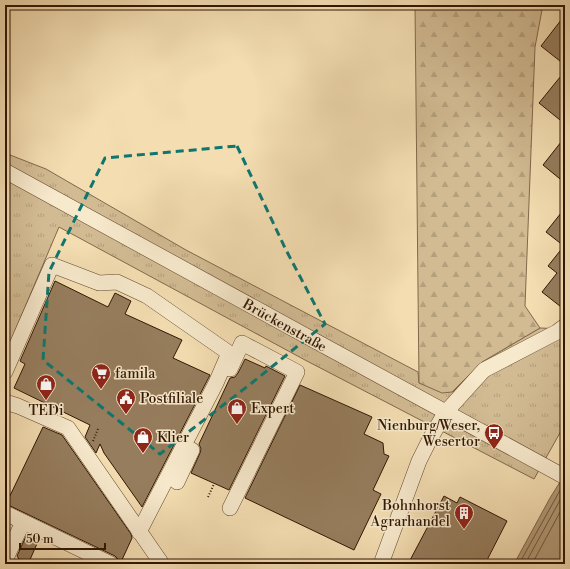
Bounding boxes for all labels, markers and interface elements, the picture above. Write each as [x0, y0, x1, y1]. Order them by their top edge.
street label: Brückenstraße [239, 295, 330, 356]
supermarket icon: famila [90, 362, 112, 390]
place label: famila [115, 365, 156, 383]
shop icon: TEDi [35, 373, 57, 401]
public building icon: Postfiliale [115, 387, 137, 415]
place label: Postfiliale [140, 390, 203, 408]
shop icon: Expert [226, 397, 248, 425]
place label: Expert [251, 400, 294, 418]
place label: TEDi [28, 402, 64, 420]
place label: Nienburg/Weser, Wesertor [377, 417, 480, 451]
bus stop icon: Nienburg/Weser, Wesertor [483, 422, 505, 450]
shop icon: Klier [132, 426, 154, 454]
place label: Klier [157, 429, 189, 447]
place label: Bohnhorst Agrarhandel [370, 497, 450, 531]
building icon: Bohnhorst Agrarhandel [453, 502, 475, 530]
scale bar [20, 525, 105, 551]
text: 50 m [26, 532, 54, 547]

